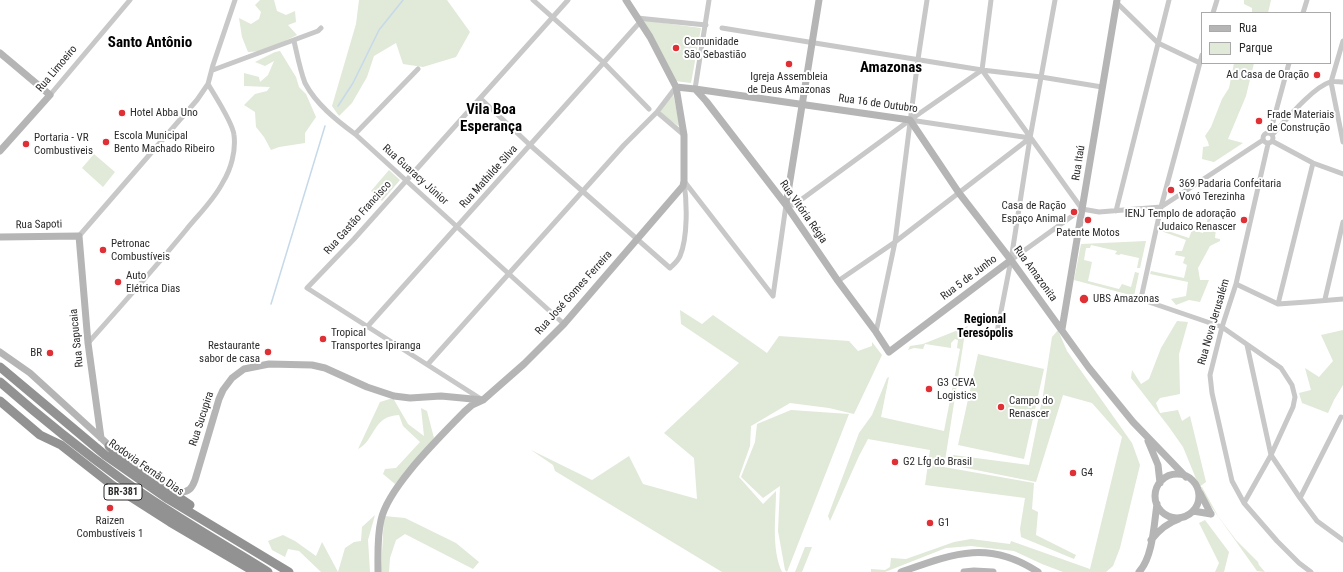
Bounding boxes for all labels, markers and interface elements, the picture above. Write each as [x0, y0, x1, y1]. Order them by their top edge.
legend [1201, 12, 1331, 64]
text: Rua [1239, 21, 1257, 35]
district label: Santo Antônio [108, 34, 192, 52]
place label: Comunidade São Sebastião [684, 35, 746, 61]
text: Parque [1239, 41, 1272, 55]
street label: Rua Limoeiro [34, 43, 80, 95]
marker: Comunidade São Sebastião [671, 43, 681, 53]
marker: Igreja Assembleia de Deus Amazonas [784, 59, 794, 69]
district label: Amazonas [860, 59, 922, 77]
place label: Ad Casa de Oração [1226, 68, 1309, 82]
place label: Igreja Assembleia de Deus Amazonas [747, 70, 831, 96]
marker: Ad Casa de Oração [1312, 70, 1322, 80]
street label: Rua 16 de Outubro [837, 92, 919, 116]
district label: Vila Boa Esperança [460, 101, 522, 136]
place label: Hotel Abba Uno [130, 106, 198, 120]
marker: Hotel Abba Uno [117, 108, 127, 118]
place label: Frade Materiais de Construção [1267, 108, 1334, 134]
marker: Frade Materiais de Construção [1254, 116, 1264, 126]
place label: Escola Municipal Bento Machado Ribeiro [114, 129, 215, 155]
place label: Portaria - VR Combustiveis [34, 131, 93, 157]
marker: Escola Municipal Bento Machado Ribeiro [101, 137, 111, 147]
marker: Portaria - VR Combustiveis [21, 139, 31, 149]
street label: Rua Guaracy Júnior [379, 142, 451, 208]
street label: Rua Mathilde Silva [457, 143, 521, 211]
street label: Rua Itaú [1070, 144, 1088, 182]
place label: 369 Padaria Confeitaria Vovó Terezinha [1179, 177, 1281, 203]
street label: Rua Vitória Régia [776, 178, 830, 246]
street label: Rua Gastão Francisco [322, 179, 394, 257]
marker: 369 Padaria Confeitaria Vovó Terezinha [1166, 185, 1176, 195]
place label: Casa de Ração Espaço Animal [1001, 199, 1066, 225]
marker: Casa de Ração Espaço Animal [1069, 207, 1079, 217]
place label: IENJ Templo de adoração Judaico Renascer [1125, 207, 1236, 233]
marker: Patente Motos [1083, 215, 1093, 225]
marker: IENJ Templo de adoração Judaico Renascer [1239, 215, 1249, 225]
street label: Rua Sapoti [16, 218, 62, 232]
place label: Patente Motos [1056, 226, 1120, 240]
place label: Petronac Combustíveis [111, 237, 170, 263]
street label: Rua Amazonita [1010, 244, 1060, 304]
marker: Petronac Combustíveis [98, 245, 108, 255]
street label: Rua José Gomes Ferreira [533, 248, 615, 338]
street label: Rua 5 de Junho [938, 253, 1000, 303]
place label: Auto Elétrica Dias [126, 269, 180, 295]
marker: Auto Elétrica Dias [113, 277, 123, 287]
street label: Rua Nova Jerusalém [1195, 277, 1233, 367]
place label: UBS Amazonas [1093, 292, 1159, 306]
marker: UBS Amazonas [1078, 293, 1090, 305]
street label: Rua Sapucaia [67, 308, 87, 368]
district label: Regional Teresópolis [957, 313, 1013, 341]
place label: Tropical Transportes Ipiranga [331, 326, 421, 352]
marker: Tropical Transportes Ipiranga [318, 334, 328, 344]
place label: Restaurante sabor de casa [199, 339, 260, 365]
place label: BR [30, 346, 42, 360]
marker: Restaurante sabor de casa [263, 347, 273, 357]
marker: BR [45, 348, 55, 358]
place label: G3 CEVA Logistics [937, 376, 977, 402]
marker: G3 CEVA Logistics [924, 384, 934, 394]
street label: Rua Sucupira [187, 390, 217, 448]
place label: Campo do Renascer [1009, 394, 1053, 420]
marker: Campo do Renascer [996, 402, 1006, 412]
street label: Rodovia Fernão Dias [106, 437, 186, 499]
place label: G2 Lfg do Brasil [903, 455, 972, 469]
marker: G2 Lfg do Brasil [890, 457, 900, 467]
place label: G4 [1081, 466, 1093, 480]
marker: G4 [1068, 468, 1078, 478]
road number: BR-381 [104, 484, 142, 500]
marker: Raizen Combustíveis 1 [105, 503, 115, 513]
place label: Raizen Combustíveis 1 [77, 514, 143, 540]
place label: G1 [938, 516, 950, 530]
marker: G1 [925, 518, 935, 528]

